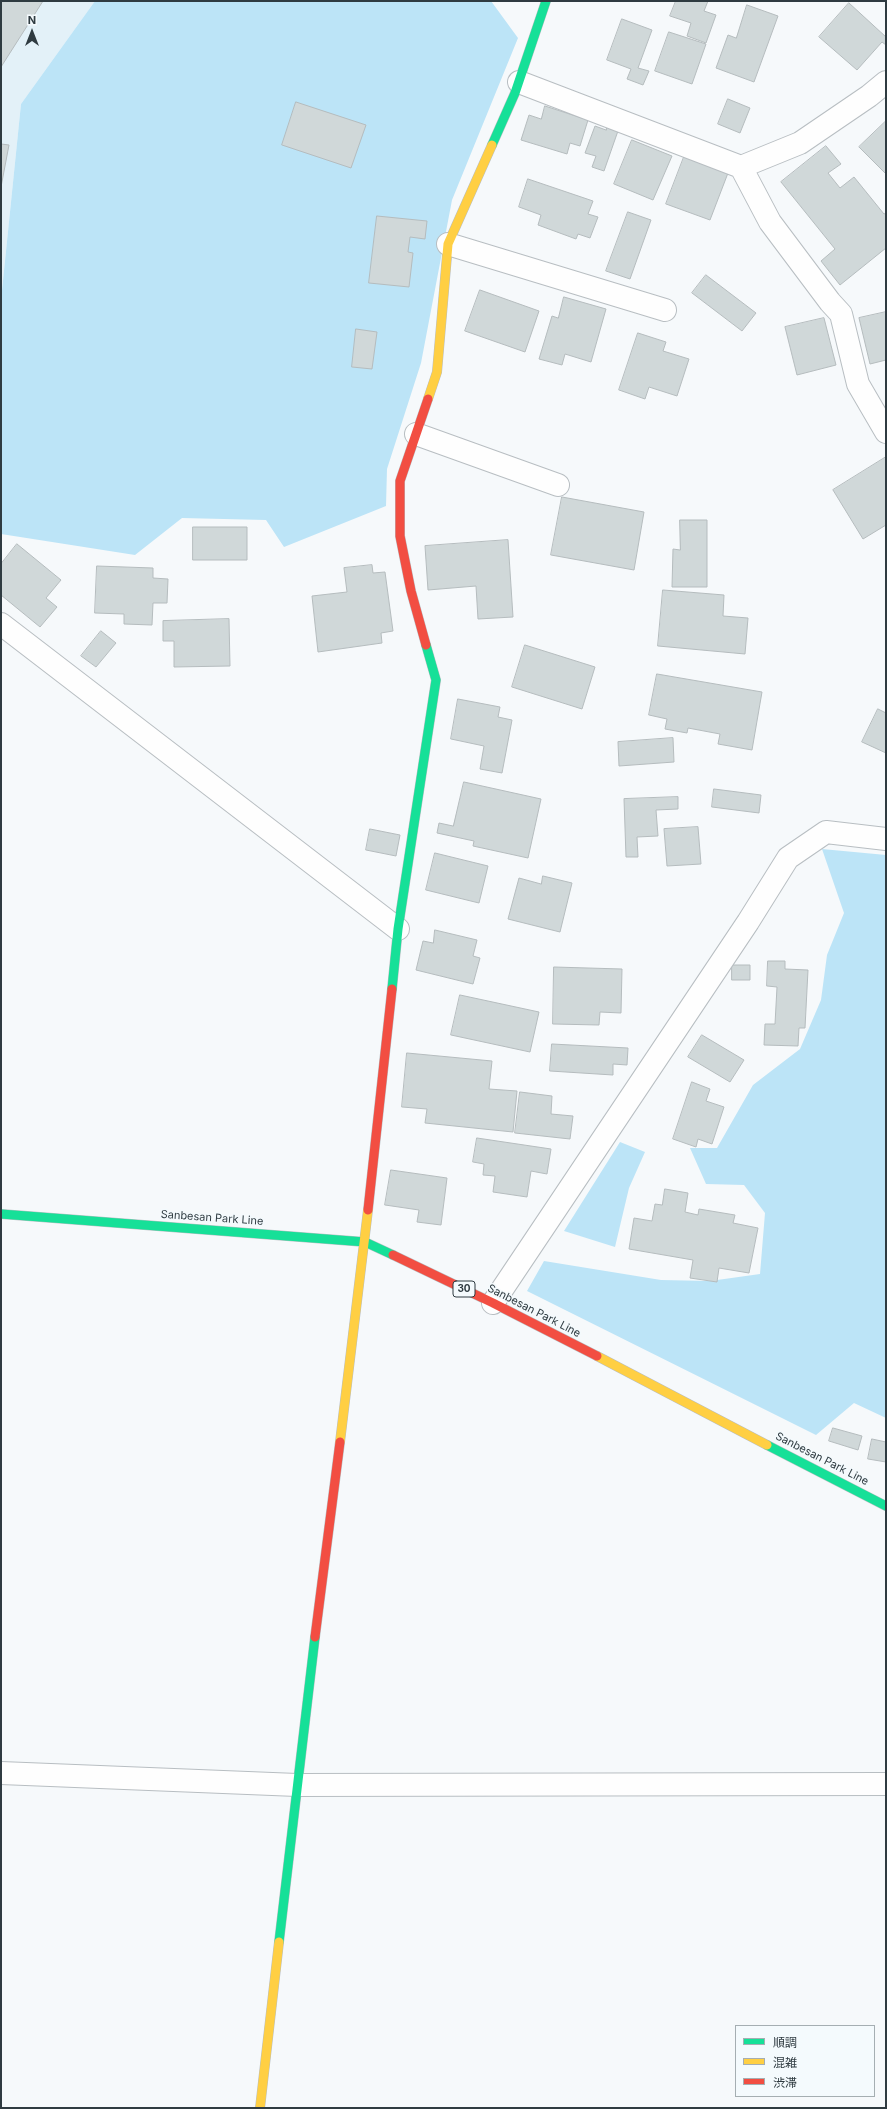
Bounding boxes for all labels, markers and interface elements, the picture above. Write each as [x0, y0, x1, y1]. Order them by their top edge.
north arrow [12, 12, 52, 52]
text: N [28, 13, 36, 27]
street label: Sanbesan Park Line [160, 1208, 264, 1228]
road number: 30 [453, 1281, 475, 1297]
street label: Sanbesan Park Line [485, 1282, 583, 1340]
street label: Sanbesan Park Line [773, 1430, 871, 1488]
legend [735, 2025, 875, 2097]
text: 順調 [773, 2035, 797, 2050]
text: 混雑 [773, 2055, 797, 2070]
text: 渋滞 [773, 2075, 797, 2090]

